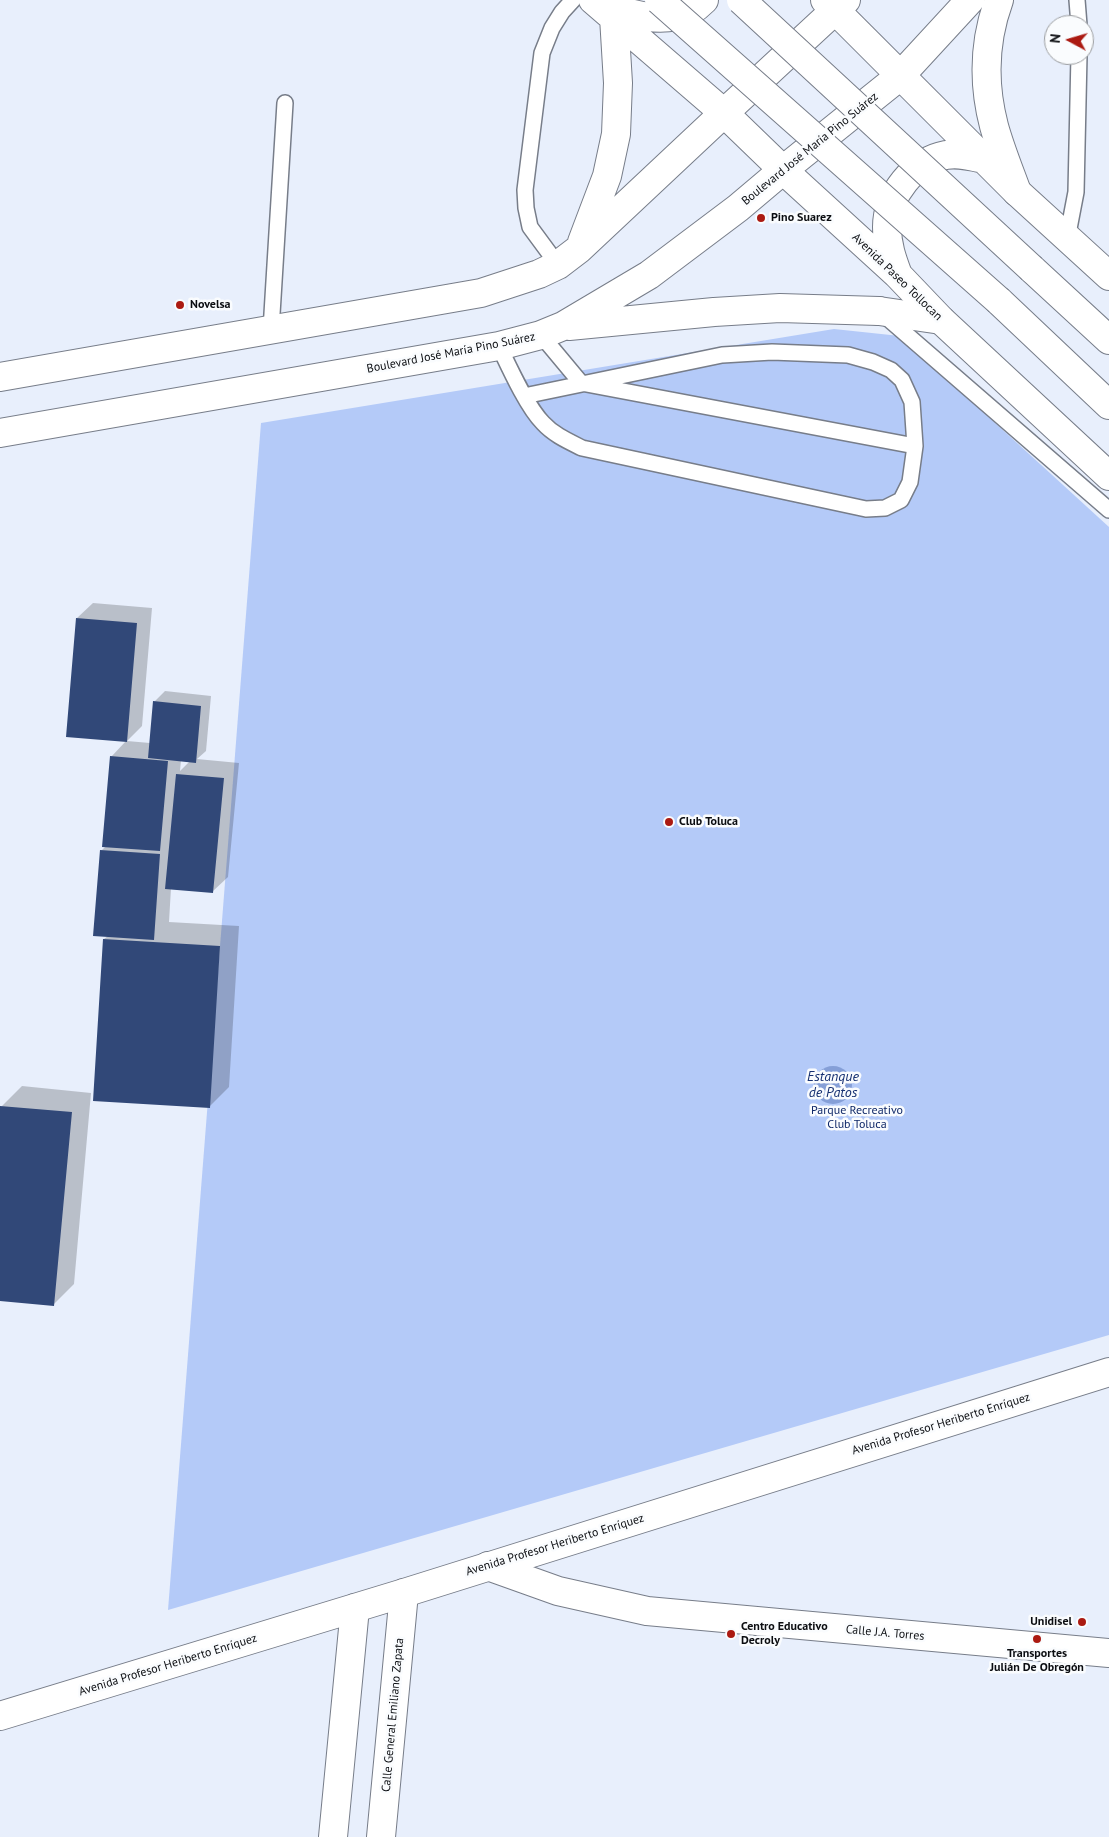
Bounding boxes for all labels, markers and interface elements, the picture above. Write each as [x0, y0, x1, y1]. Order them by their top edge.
north arrow [1044, 15, 1094, 65]
text: N [1046, 33, 1065, 44]
street label: Boulevard José María Pino Suárez [739, 90, 881, 208]
place label: Pino Suarez [771, 211, 832, 225]
marker: Pino Suarez [755, 212, 767, 224]
street label: Avenida Paseo Tollocan [849, 230, 945, 324]
place label: Novelsa [190, 298, 230, 312]
marker: Novelsa [174, 299, 186, 311]
street label: Boulevard José María Pino Suárez [366, 330, 536, 376]
place label: Club Toluca [679, 815, 738, 829]
marker: Club Toluca [663, 816, 675, 828]
water label: Estanque de Patos [807, 1069, 859, 1102]
park label: Parque Recreativo Club Toluca [811, 1104, 903, 1132]
street label: Avenida Profesor Heriberto Enríquez [850, 1390, 1032, 1458]
street label: Avenida Profesor Heriberto Enríquez [464, 1511, 646, 1579]
place label: Unidisel [1030, 1615, 1072, 1629]
marker: Unidisel [1076, 1616, 1088, 1628]
place label: Centro Educativo Decroly [741, 1620, 828, 1648]
street label: Calle J.A. Torres [845, 1622, 925, 1644]
marker: Centro Educativo Decroly [725, 1628, 737, 1640]
street label: Avenida Profesor Heriberto Enríquez [77, 1631, 259, 1699]
marker: Transportes Julián De Obregón [1031, 1633, 1043, 1645]
street label: Calle General Emiliano Zapata [379, 1637, 407, 1793]
place label: Transportes Julián De Obregón [990, 1647, 1084, 1675]

